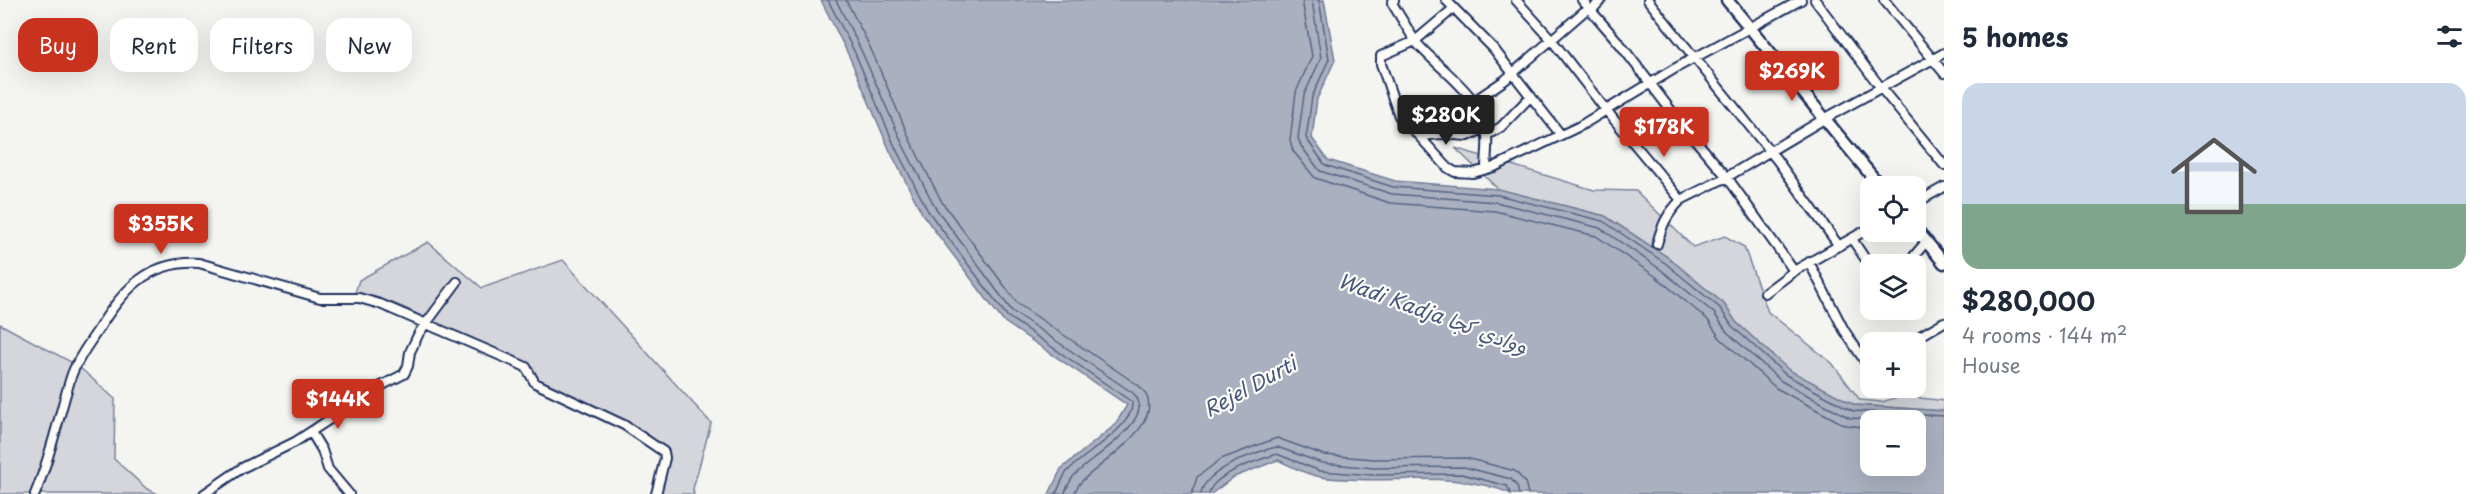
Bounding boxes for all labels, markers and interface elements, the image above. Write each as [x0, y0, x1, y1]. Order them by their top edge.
text: 5 homes [1962, 17, 2068, 56]
chip: Buy [18, 18, 98, 72]
chip: Rent [110, 18, 198, 72]
chip: Filters [210, 18, 314, 72]
chip: New [326, 18, 412, 72]
icon: filters [2433, 20, 2466, 53]
pin: $269K [1750, 51, 1834, 102]
text: $269K [1759, 55, 1825, 85]
pin: $280K [1404, 95, 1488, 146]
text: $280K [1411, 99, 1481, 129]
pin: $178K [1622, 107, 1706, 158]
text: $178K [1634, 111, 1694, 141]
icon: home [2160, 122, 2268, 230]
map controls [1860, 176, 1926, 476]
button: locate [1860, 176, 1926, 242]
pin: $355K [119, 204, 203, 255]
text: $355K [128, 208, 194, 238]
button: layers [1860, 254, 1926, 320]
water label: Wadi Kadja ووادي كجا [1334, 265, 1532, 362]
text: $280,000 [1962, 281, 2095, 320]
text: 4 rooms · 144 m² [1962, 320, 2127, 350]
button: + [1860, 332, 1926, 398]
water label: Rejel Durti [1198, 347, 1304, 424]
text: House [1962, 350, 2021, 380]
pin: $144K [296, 379, 380, 430]
text: $144K [306, 383, 370, 413]
button: − [1860, 410, 1926, 476]

